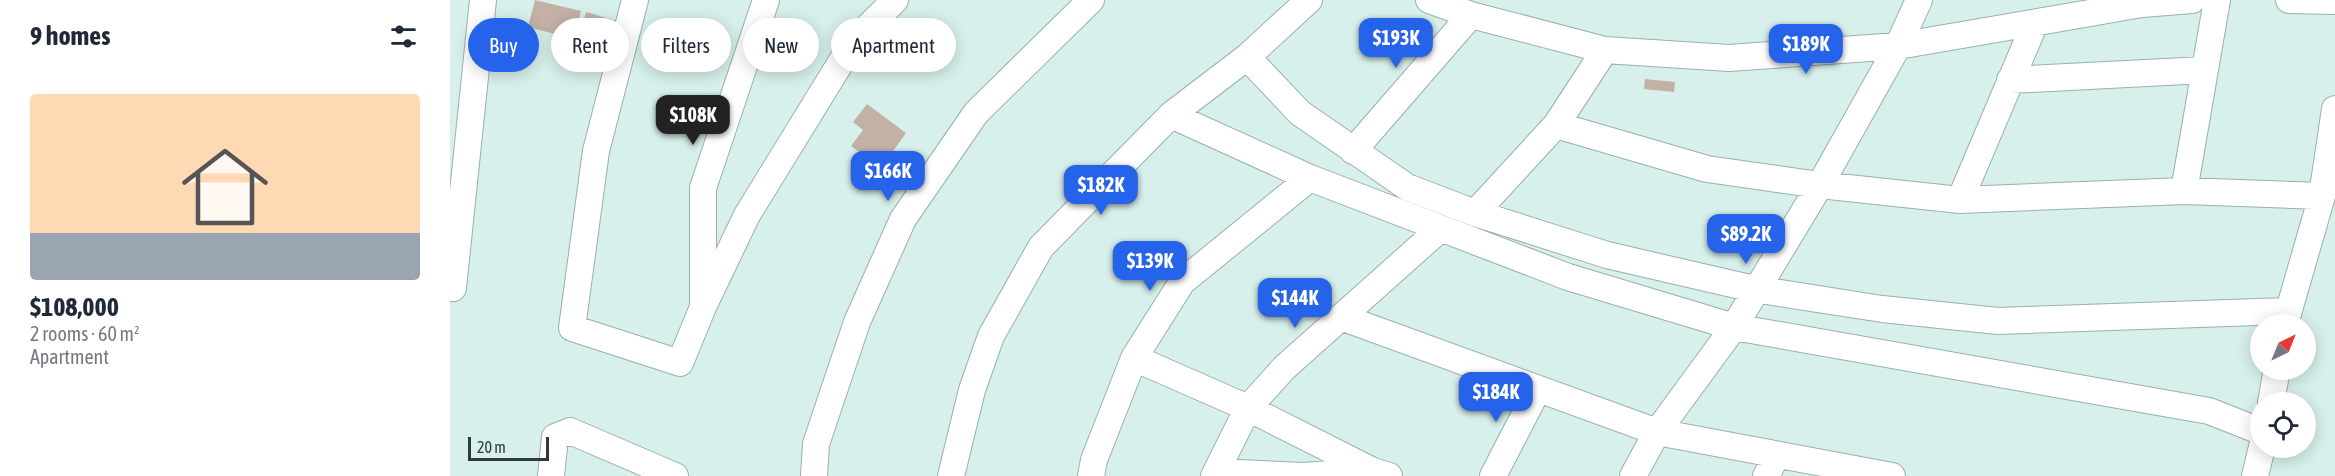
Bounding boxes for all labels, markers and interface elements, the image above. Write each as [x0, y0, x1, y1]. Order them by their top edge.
chip: Buy [468, 18, 539, 72]
chip: Rent [551, 18, 629, 72]
chip: Filters [641, 18, 731, 72]
chip: New [743, 18, 819, 72]
chip: Apartment [831, 18, 956, 72]
pin: $193K [1354, 18, 1438, 69]
icon: filters [387, 20, 420, 53]
text: 9 homes [30, 21, 110, 51]
pin: $189K [1764, 24, 1848, 75]
text: $193K [1373, 26, 1419, 49]
text: $189K [1783, 32, 1829, 55]
pin: $108K [651, 95, 735, 146]
text: $108K [670, 103, 716, 126]
icon: home [171, 133, 279, 241]
pin: $166K [846, 151, 930, 202]
text: $166K [865, 159, 911, 182]
pin: $182K [1059, 165, 1143, 216]
text: $182K [1078, 173, 1124, 196]
pin: $89.2K [1697, 214, 1795, 265]
text: $89.2K [1721, 222, 1771, 245]
pin: $139K [1108, 241, 1192, 292]
text: $139K [1127, 249, 1173, 272]
pin: $144K [1253, 278, 1337, 329]
text: $144K [1272, 286, 1318, 309]
text: $108,000 [30, 292, 119, 322]
north arrow [2250, 314, 2316, 380]
map controls [2250, 314, 2316, 458]
text: 2 rooms · 60 m² [30, 322, 140, 345]
text: Apartment [30, 345, 109, 368]
pin: $184K [1454, 372, 1538, 423]
text: $184K [1473, 380, 1519, 403]
button: locate [2250, 392, 2316, 458]
scale bar [468, 434, 549, 462]
text: 20 m [477, 438, 506, 456]

